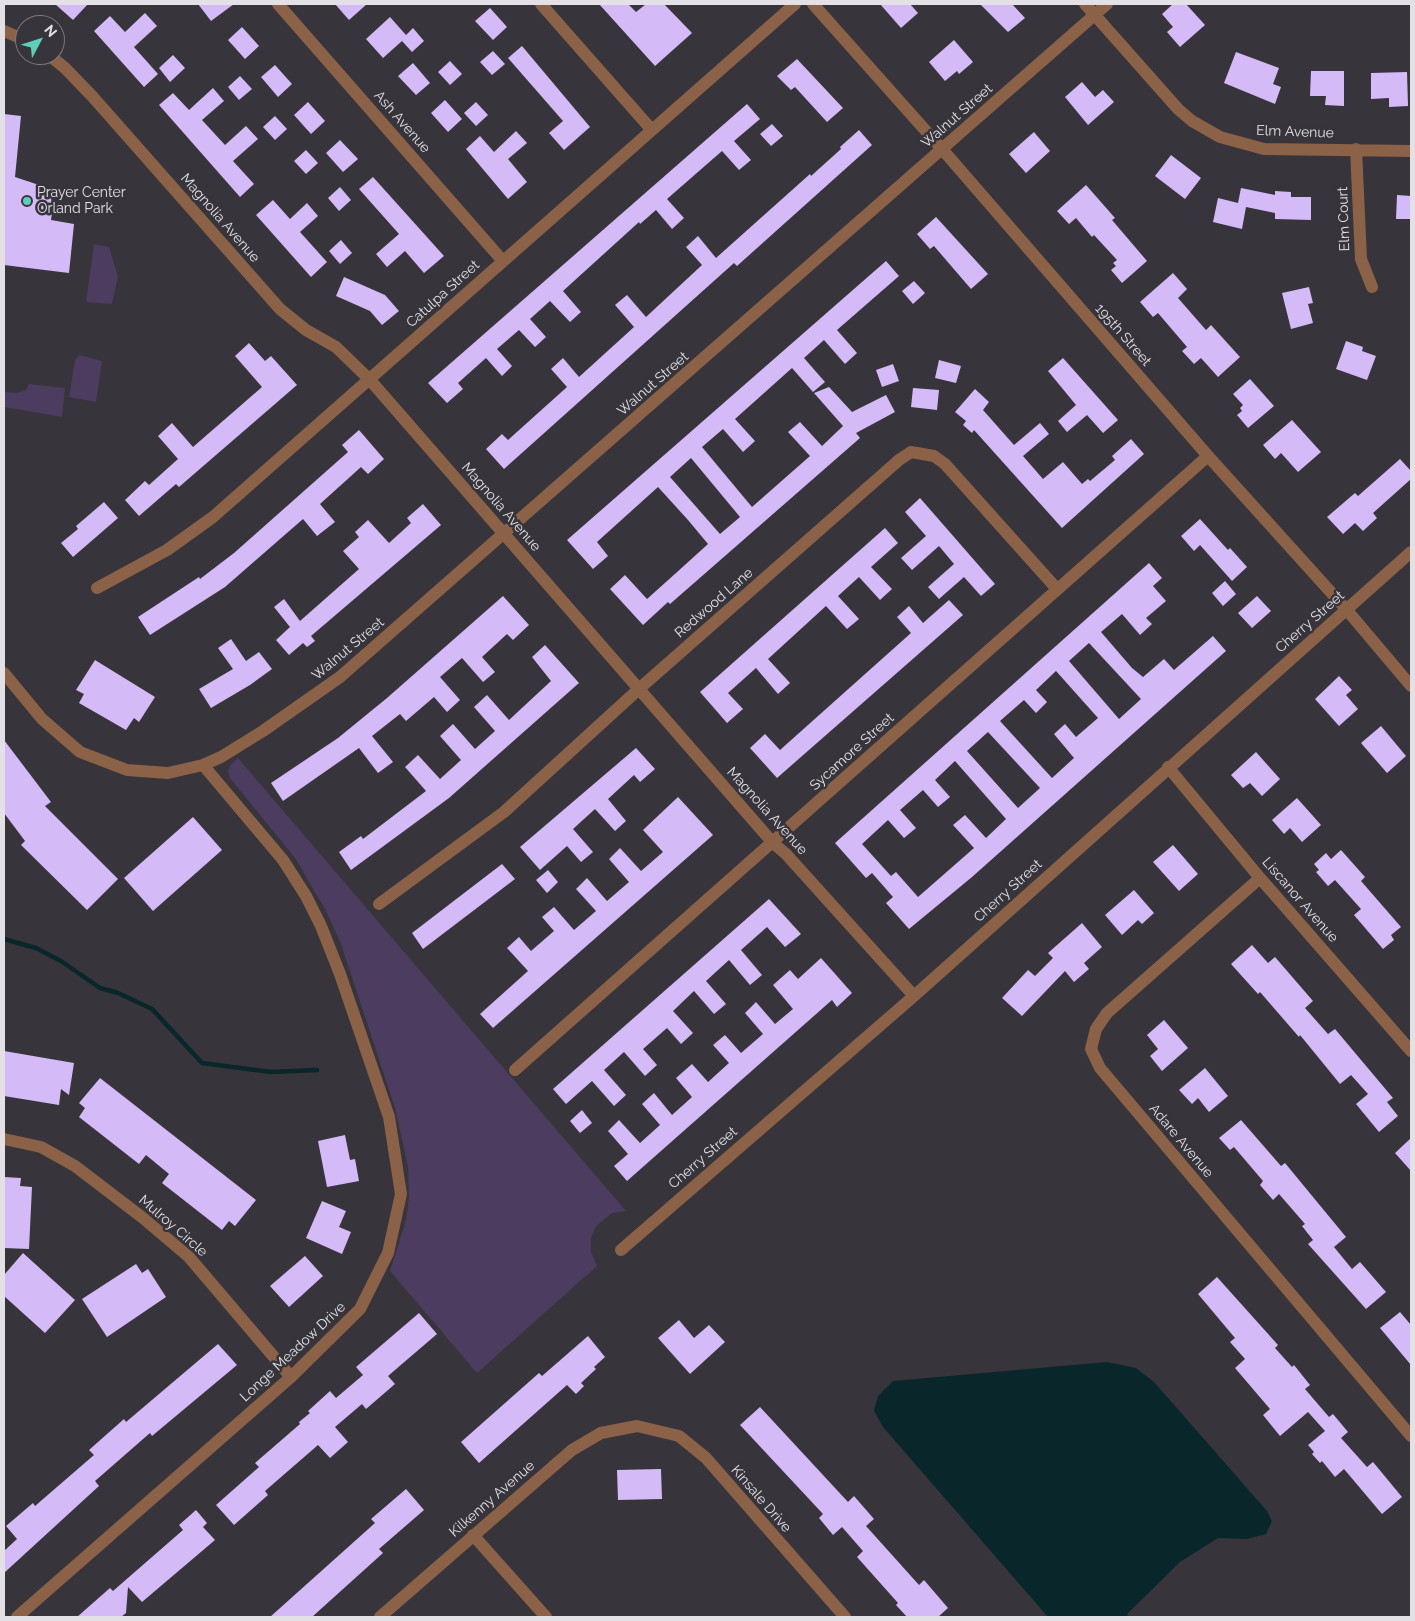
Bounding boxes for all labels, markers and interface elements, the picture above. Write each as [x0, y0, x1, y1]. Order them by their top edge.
north arrow [15, 15, 65, 65]
text: N [41, 22, 60, 40]
street label: Walnut Street [918, 81, 996, 151]
street label: Ash Avenue [370, 87, 434, 157]
street label: Elm Avenue [1256, 122, 1334, 142]
street label: Magnolia Avenue [177, 170, 263, 266]
place label: Prayer Center Orland Park [37, 185, 126, 218]
street label: Elm Court [1334, 186, 1354, 252]
marker: Prayer Center Orland Park [21, 195, 33, 207]
street label: Catulpa Street [403, 257, 483, 331]
street label: 195th Street [1091, 300, 1155, 370]
street label: Walnut Street [614, 349, 692, 419]
street label: Magnolia Avenue [458, 459, 544, 555]
street label: Redwood Lane [671, 564, 757, 642]
street label: Cherry Street [1272, 588, 1348, 656]
street label: Walnut Street [309, 614, 387, 684]
street label: Sycamore Street [806, 710, 898, 794]
street label: Magnolia Avenue [723, 764, 811, 858]
street label: Liscanor Avenue [1258, 854, 1342, 946]
street label: Cherry Street [971, 856, 1045, 926]
street label: Adare Avenue [1145, 1101, 1217, 1181]
street label: Cherry Street [665, 1124, 741, 1192]
street label: Mulroy Circle [135, 1192, 211, 1260]
street label: Longe Meadow Drive [237, 1299, 349, 1405]
street label: Kilkenny Avenue [446, 1457, 538, 1541]
street label: Kinsale Drive [727, 1462, 795, 1536]

